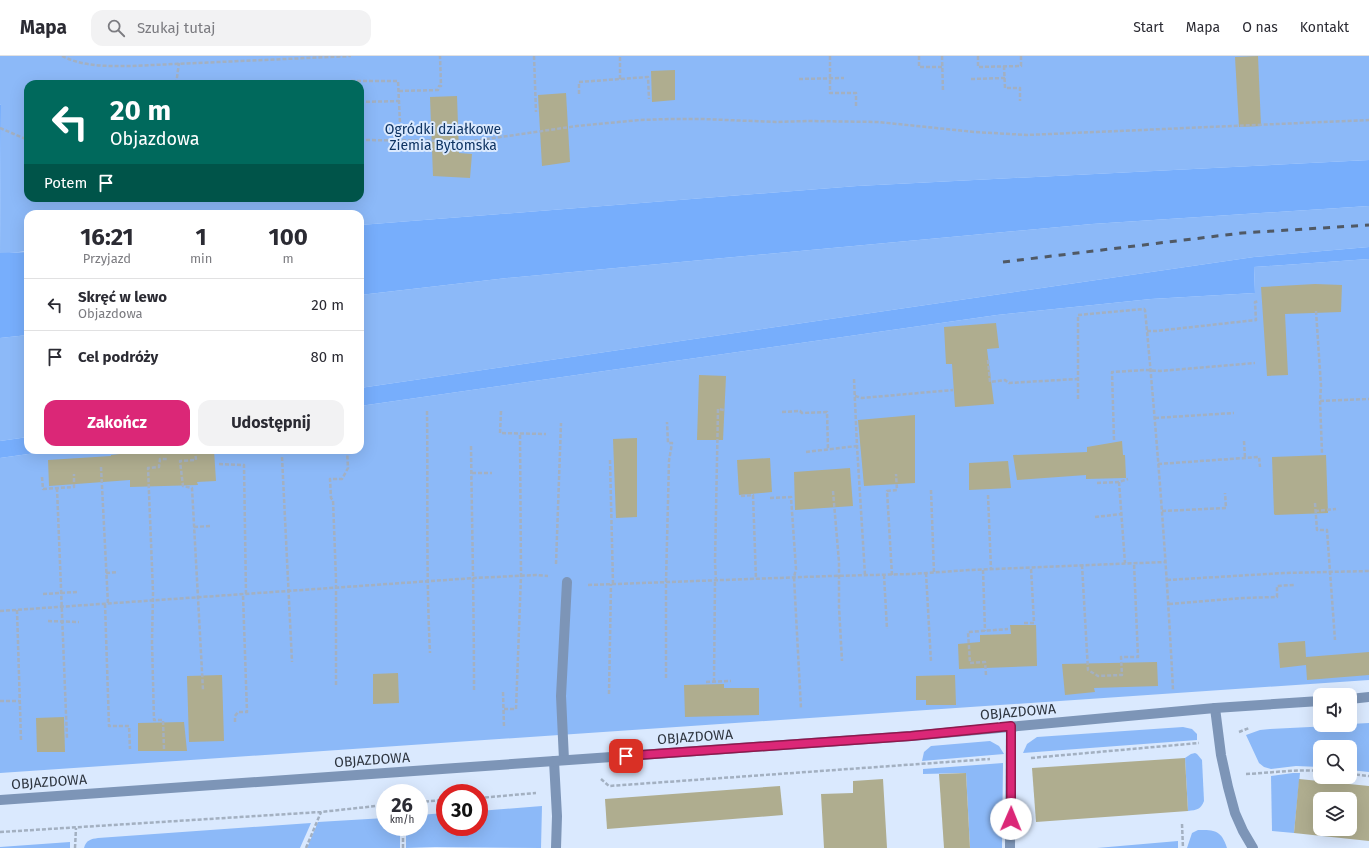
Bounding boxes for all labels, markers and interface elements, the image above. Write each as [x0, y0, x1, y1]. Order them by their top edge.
search box [91, 10, 371, 46]
text: Mapa [20, 16, 67, 39]
icon: search [105, 17, 127, 39]
text: Szukaj tutaj [137, 19, 215, 37]
text: Start [1133, 19, 1164, 36]
text: Mapa [1186, 19, 1220, 36]
text: O nas [1242, 19, 1278, 36]
text: Kontakt [1300, 19, 1349, 36]
text: 20 m [110, 94, 171, 127]
icon: left [44, 96, 96, 148]
park label: Ogródki działkowe Ziemia Bytomska [385, 121, 501, 154]
text: Objazdowa [110, 128, 199, 150]
icon: arrive [95, 172, 117, 194]
text: Potem [44, 174, 87, 192]
text: 16:21 [80, 223, 134, 251]
text: 1 [196, 223, 207, 251]
text: 100 [269, 223, 308, 251]
text: Przyjazd [83, 251, 131, 266]
text: min [190, 251, 212, 266]
text: m [283, 251, 294, 266]
text: Skręć w lewo [78, 288, 167, 306]
icon: left [44, 294, 66, 316]
text: 20 m [311, 296, 344, 314]
text: Objazdowa [78, 306, 143, 321]
icon: arrive [44, 346, 66, 368]
text: Cel podróży [78, 348, 158, 366]
text: 80 m [311, 348, 344, 366]
button: Zakończ [44, 400, 190, 446]
button: Udostępnij [198, 400, 344, 446]
map controls [1313, 688, 1357, 836]
button: sound [1313, 688, 1357, 732]
street label: OBJAZDOWA [979, 700, 1057, 724]
street label: OBJAZDOWA [657, 726, 733, 748]
pin [609, 739, 643, 773]
button: search [1313, 740, 1357, 784]
icon: arrive [615, 745, 637, 767]
street label: OBJAZDOWA [334, 749, 410, 771]
street label: OBJAZDOWA [11, 771, 87, 793]
speed limit sign: 30 [436, 784, 488, 836]
button: layers [1313, 792, 1357, 836]
text: 26 [391, 793, 413, 817]
position arrow [990, 798, 1032, 840]
text: km/h [390, 814, 414, 826]

